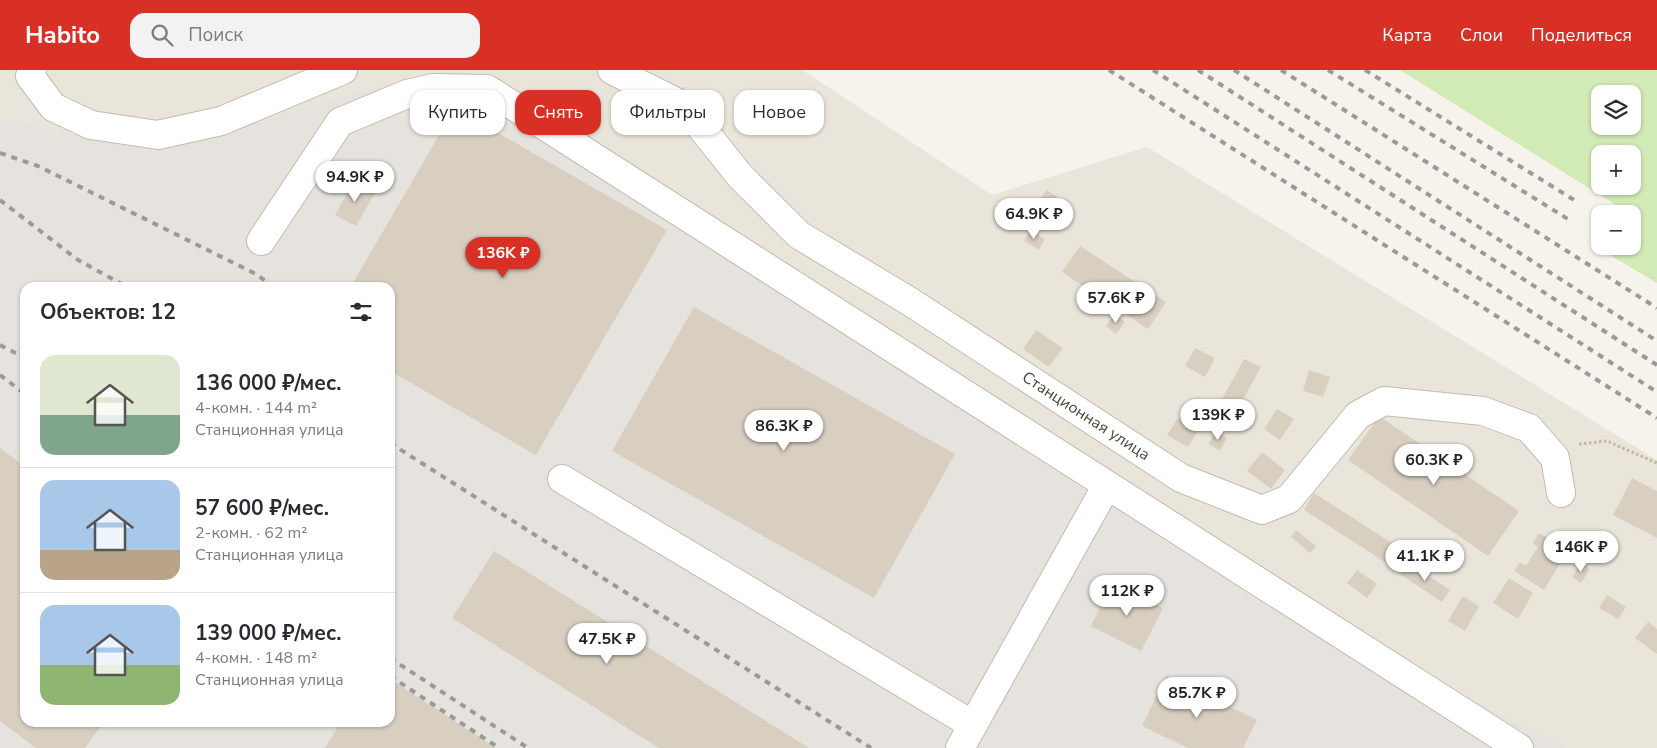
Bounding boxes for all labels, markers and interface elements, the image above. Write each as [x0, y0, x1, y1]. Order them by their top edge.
search box [130, 13, 480, 58]
text: Habito [25, 19, 100, 51]
icon: search [148, 21, 176, 49]
text: Поиск [188, 22, 243, 48]
text: Карта [1382, 23, 1432, 47]
text: Слои [1460, 23, 1503, 47]
text: Поделиться [1531, 23, 1632, 47]
map controls [1591, 85, 1641, 255]
button: layers [1591, 85, 1641, 135]
chip: Купить [410, 90, 505, 135]
chip: Снять [515, 90, 601, 135]
chip: Фильтры [611, 90, 724, 135]
chip: Новое [734, 90, 824, 135]
button: + [1591, 145, 1641, 195]
pin: 94.9K ₽ [309, 160, 401, 203]
text: 94.9K ₽ [326, 166, 384, 188]
pin: 64.9K ₽ [988, 198, 1080, 240]
text: 64.9K ₽ [1005, 203, 1063, 225]
button: − [1591, 205, 1641, 255]
pin: 136K ₽ [462, 236, 544, 279]
text: 136K ₽ [476, 242, 530, 264]
pin: 57.6K ₽ [1070, 282, 1162, 324]
text: 57.6K ₽ [1087, 287, 1145, 309]
text: Объектов: 12 [40, 298, 176, 326]
icon: filters [347, 298, 375, 326]
street label: Станционная улица [1018, 366, 1154, 466]
text: 136 000 ₽/мес. [195, 369, 342, 397]
icon: home [80, 375, 140, 435]
text: 4-комн. · 144 m² [195, 397, 317, 419]
pin: 139K ₽ [1177, 398, 1259, 441]
text: 139K ₽ [1191, 404, 1245, 426]
pin: 86.3K ₽ [738, 410, 830, 452]
text: 86.3K ₽ [755, 415, 813, 437]
text: Станционная улица [195, 419, 344, 441]
pin: 60.3K ₽ [1388, 444, 1480, 486]
text: 60.3K ₽ [1405, 449, 1463, 471]
text: 57 600 ₽/мес. [195, 494, 329, 522]
icon: home [80, 500, 140, 560]
text: 2-комн. · 62 m² [195, 522, 307, 544]
pin: 146K ₽ [1540, 530, 1622, 573]
text: 146K ₽ [1554, 536, 1608, 558]
pin: 41.1K ₽ [1379, 540, 1471, 582]
text: Станционная улица [195, 544, 344, 566]
text: 41.1K ₽ [1396, 545, 1454, 567]
pin: 112K ₽ [1086, 574, 1168, 617]
text: 112K ₽ [1100, 580, 1154, 602]
text: 139 000 ₽/мес. [195, 619, 342, 647]
pin: 47.5K ₽ [561, 622, 653, 665]
icon: home [80, 625, 140, 685]
text: 47.5K ₽ [578, 628, 636, 650]
text: 4-комн. · 148 m² [195, 647, 317, 669]
text: Станционная улица [195, 669, 344, 691]
pin: 85.7K ₽ [1151, 676, 1243, 719]
text: 85.7K ₽ [1168, 682, 1226, 704]

